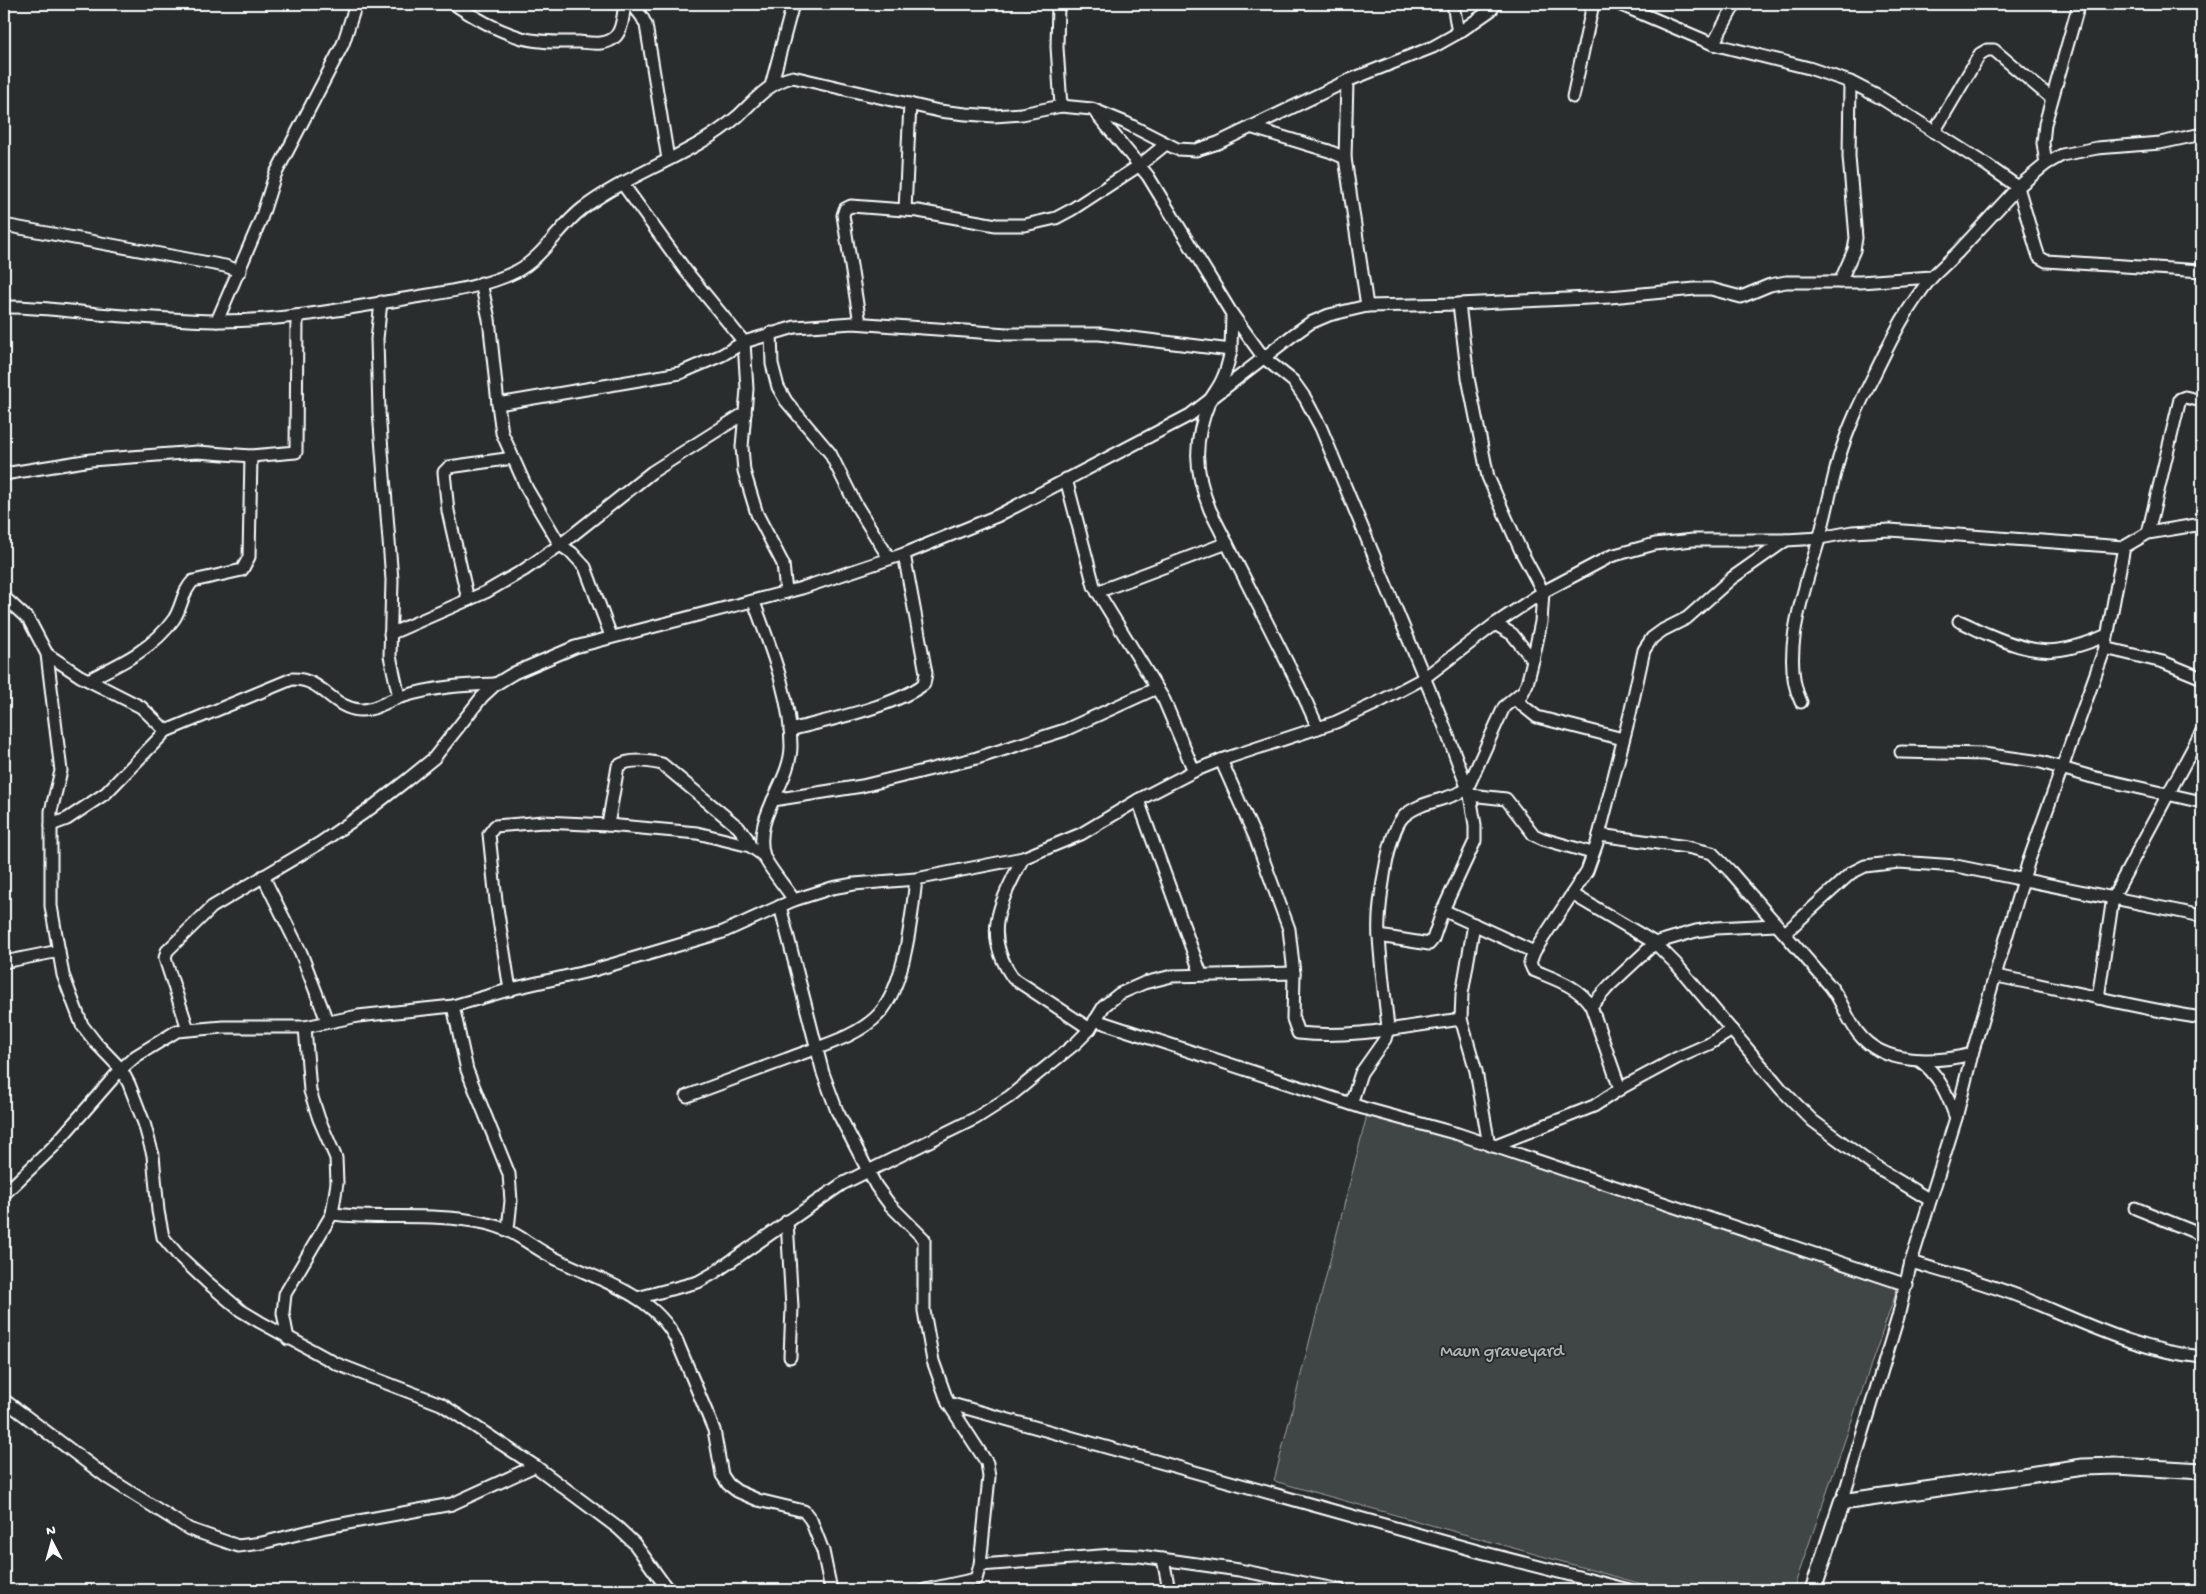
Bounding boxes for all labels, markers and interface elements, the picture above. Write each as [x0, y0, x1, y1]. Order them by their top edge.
park label: Maun graveyard [1440, 1342, 1565, 1363]
north arrow [28, 1516, 78, 1566]
text: N [45, 1523, 56, 1540]

